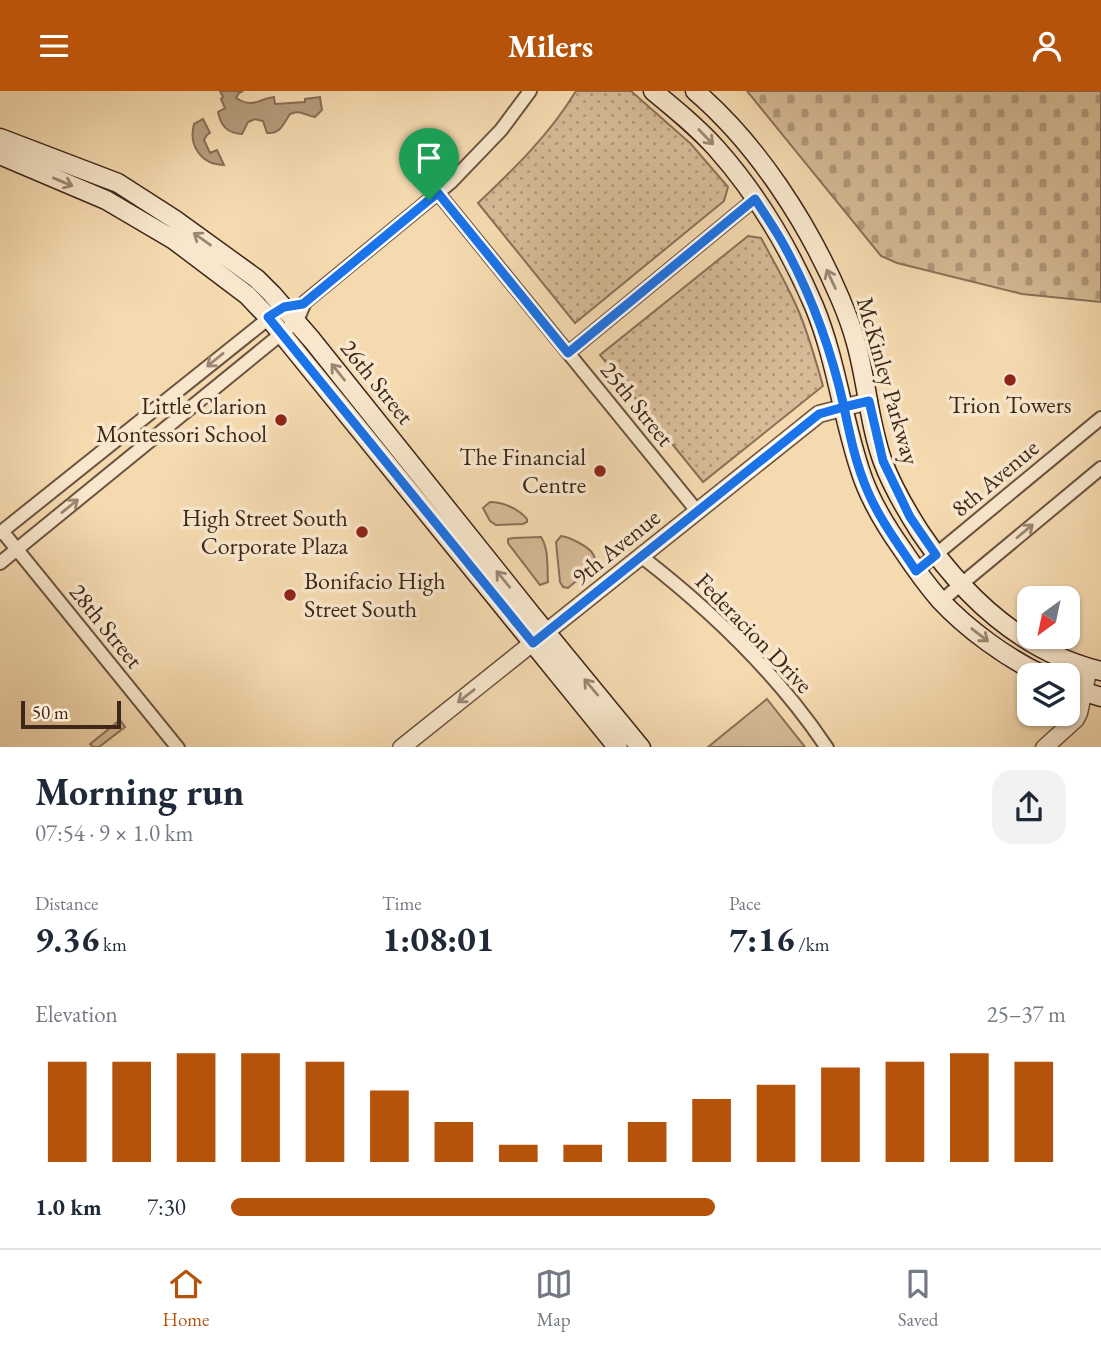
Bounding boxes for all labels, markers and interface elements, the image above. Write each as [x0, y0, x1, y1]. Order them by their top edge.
text: Milers [508, 25, 593, 67]
icon: menu [35, 27, 73, 65]
icon: person [1028, 27, 1066, 65]
pin [399, 128, 459, 200]
one-way arrow [697, 129, 714, 146]
icon: arrive [410, 139, 448, 177]
one-way arrow [51, 176, 73, 189]
one-way arrow [193, 232, 212, 247]
one-way arrow [824, 269, 837, 290]
street label: McKinley Parkway [850, 293, 927, 469]
street label: 26th Street [334, 333, 421, 431]
one-way arrow [206, 352, 224, 368]
street label: 25th Street [594, 355, 681, 453]
one-way arrow [330, 364, 345, 382]
marker: Trion Towers [1002, 372, 1018, 388]
place label: Trion Towers [949, 389, 1071, 420]
place label: Little Clarion Montessori School [96, 390, 267, 449]
marker: Little Clarion Montessori School [273, 412, 289, 428]
street label: 8th Avenue [944, 432, 1045, 523]
place label: The Financial Centre [459, 441, 586, 500]
marker: The Financial Centre [592, 463, 608, 479]
one-way arrow [60, 498, 78, 514]
street label: 9th Avenue [565, 501, 666, 592]
place label: High Street South Corporate Plaza [182, 502, 348, 561]
one-way arrow [1016, 523, 1034, 539]
marker: High Street South Corporate Plaza [354, 524, 370, 540]
place label: Bonifacio High Street South [304, 565, 446, 624]
street label: Federacion Drive [689, 566, 820, 700]
one-way arrow [496, 570, 511, 589]
street label: 28th Street [63, 577, 150, 675]
north arrow [1017, 586, 1080, 649]
map controls [1017, 586, 1080, 726]
marker: Bonifacio High Street South [282, 587, 298, 603]
one-way arrow [971, 627, 989, 642]
button: layers [1017, 663, 1080, 726]
one-way arrow [583, 678, 599, 696]
one-way arrow [457, 688, 476, 703]
scale bar [21, 699, 121, 730]
text: 50 m [32, 700, 69, 725]
text: Morning run [35, 767, 244, 816]
button: share [992, 770, 1066, 844]
text: 07:54 · 9 × 1.0 km [35, 818, 193, 848]
text: Distance [35, 891, 98, 916]
text: Time [382, 891, 422, 916]
text: Pace [729, 891, 761, 916]
text: 9.36 [35, 916, 99, 961]
text: 1:08:01 [382, 916, 494, 961]
text: 7:16 [729, 916, 794, 961]
text: km [99, 932, 127, 957]
text: /km [794, 932, 830, 957]
text: Elevation [35, 999, 118, 1029]
text: 25–37 m [987, 999, 1066, 1029]
text: 1.0 km [35, 1192, 102, 1222]
text: 7:30 [147, 1192, 186, 1222]
tab: Home [163, 1265, 210, 1332]
tab: Map [535, 1265, 573, 1332]
tab: Saved [898, 1265, 938, 1332]

